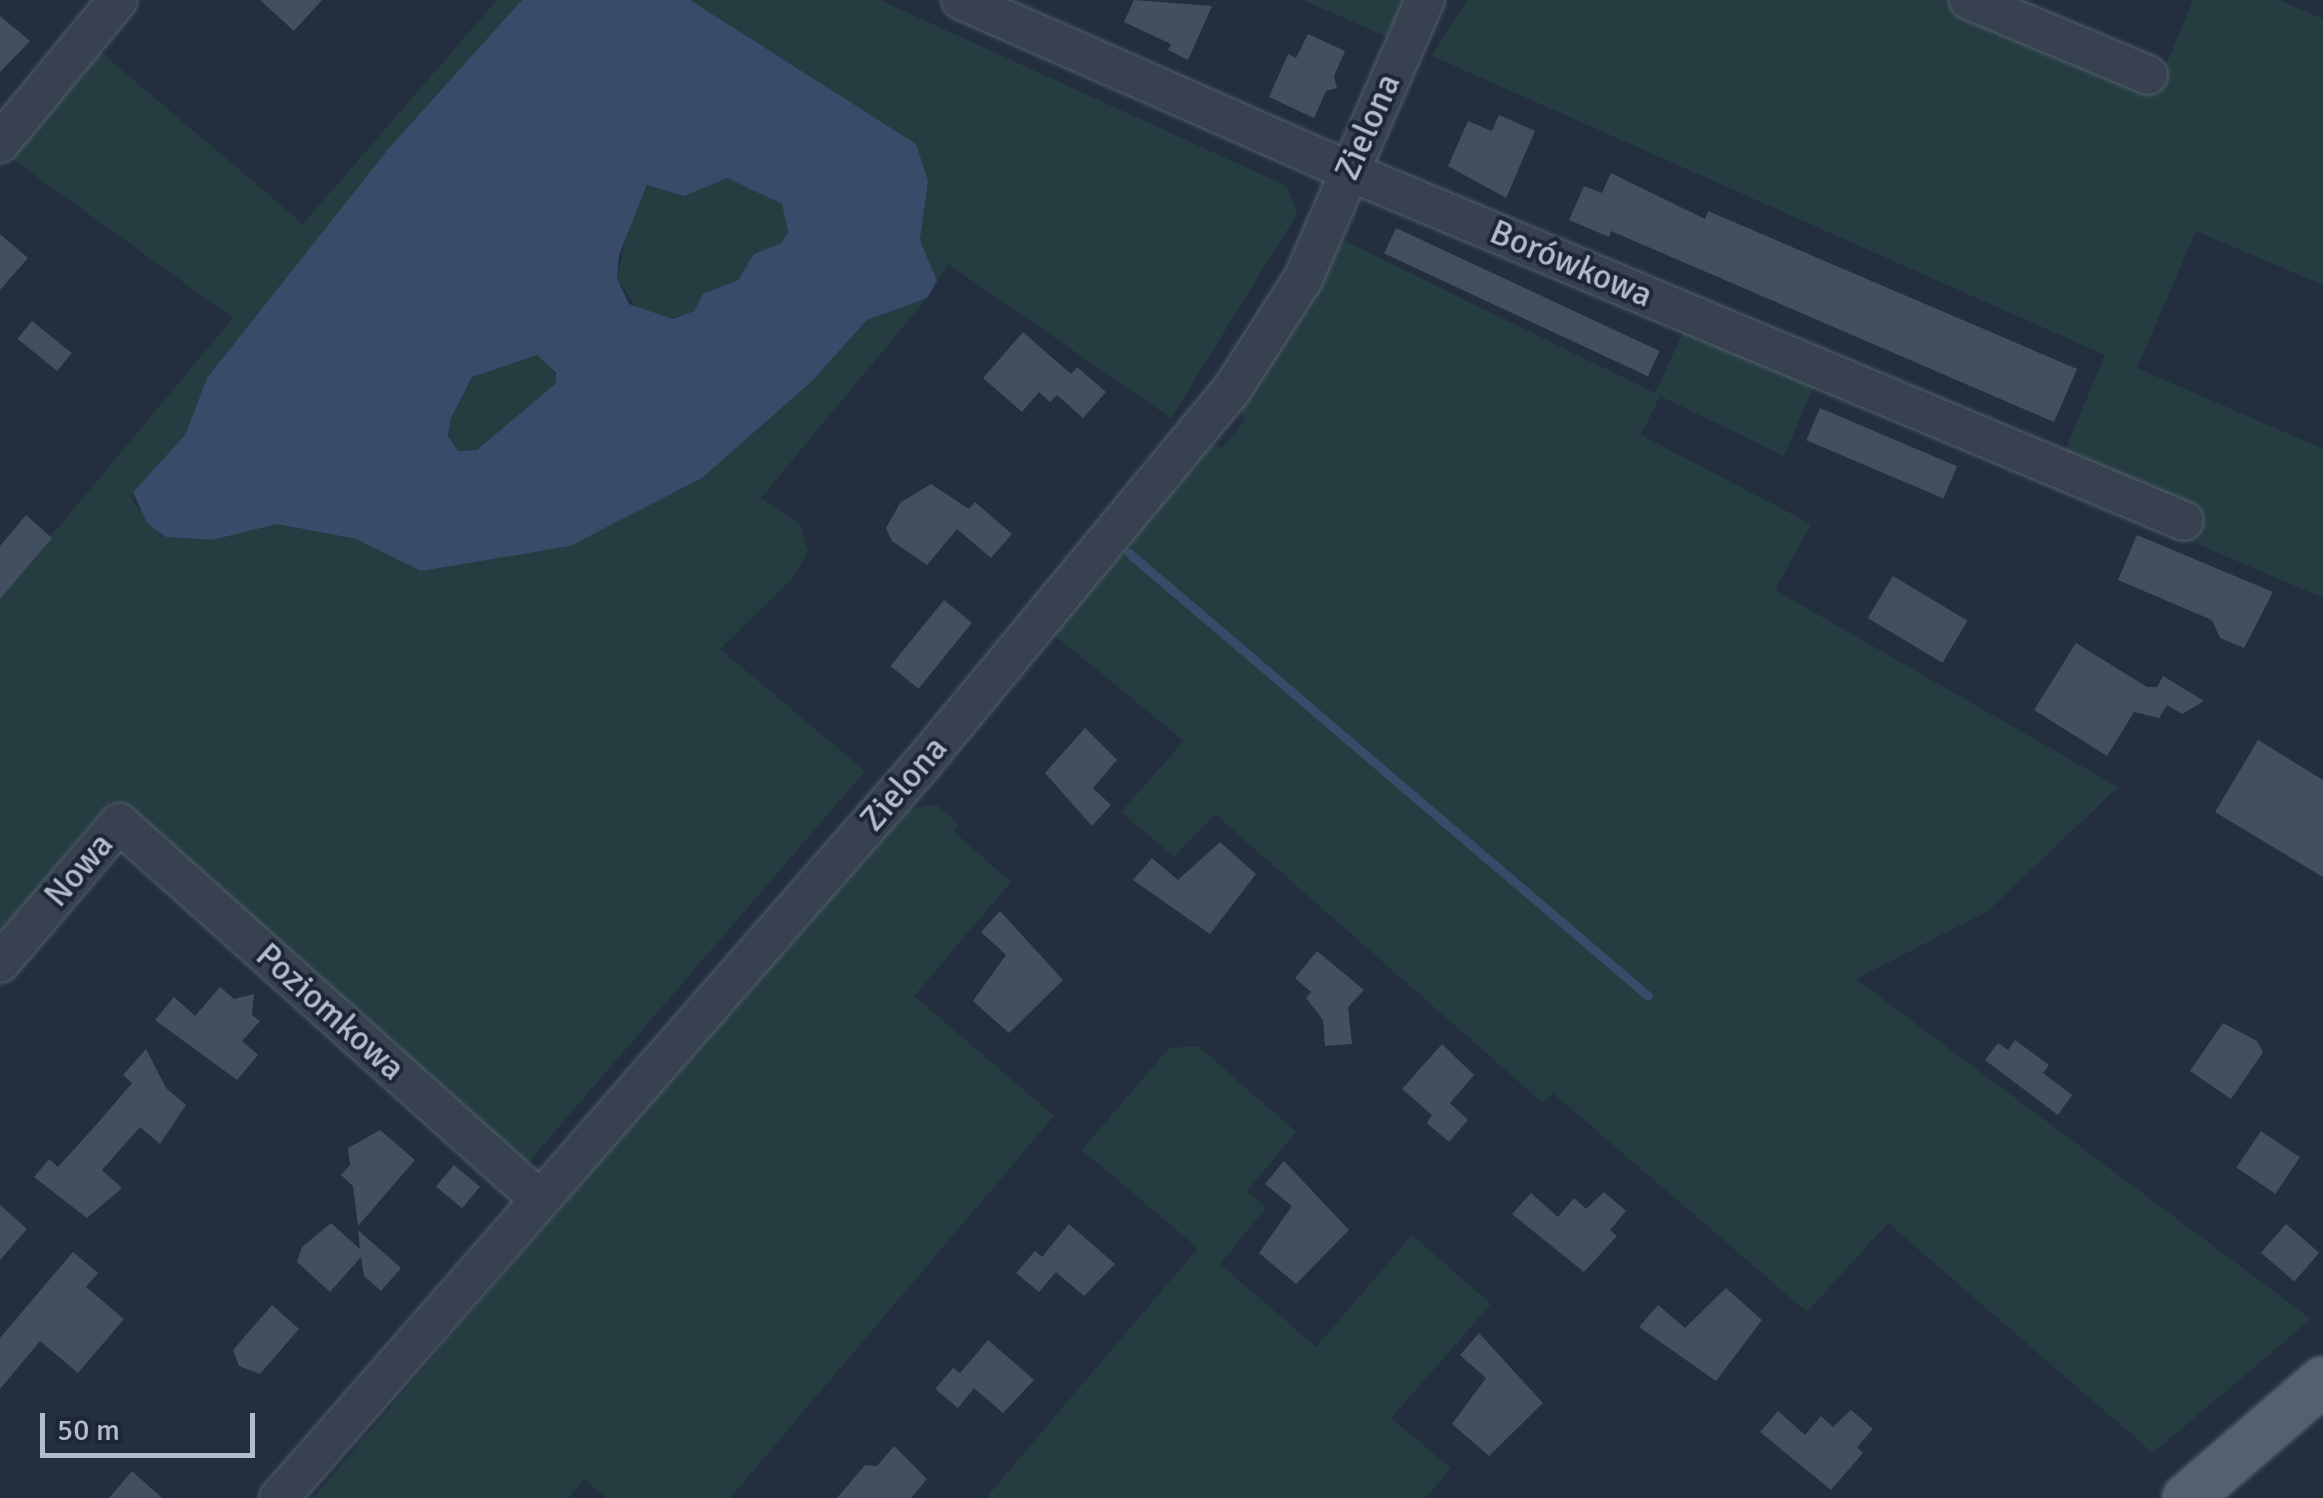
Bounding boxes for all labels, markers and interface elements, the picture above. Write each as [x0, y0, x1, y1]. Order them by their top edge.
street label: Zielona [1326, 67, 1410, 187]
street label: Borówkowa [1484, 211, 1658, 317]
street label: Zielona [852, 728, 956, 840]
street label: Nowa [35, 824, 123, 916]
street label: Poziomkowa [247, 934, 413, 1090]
scale bar [45, 1393, 260, 1455]
text: 50 m [57, 1412, 120, 1449]

